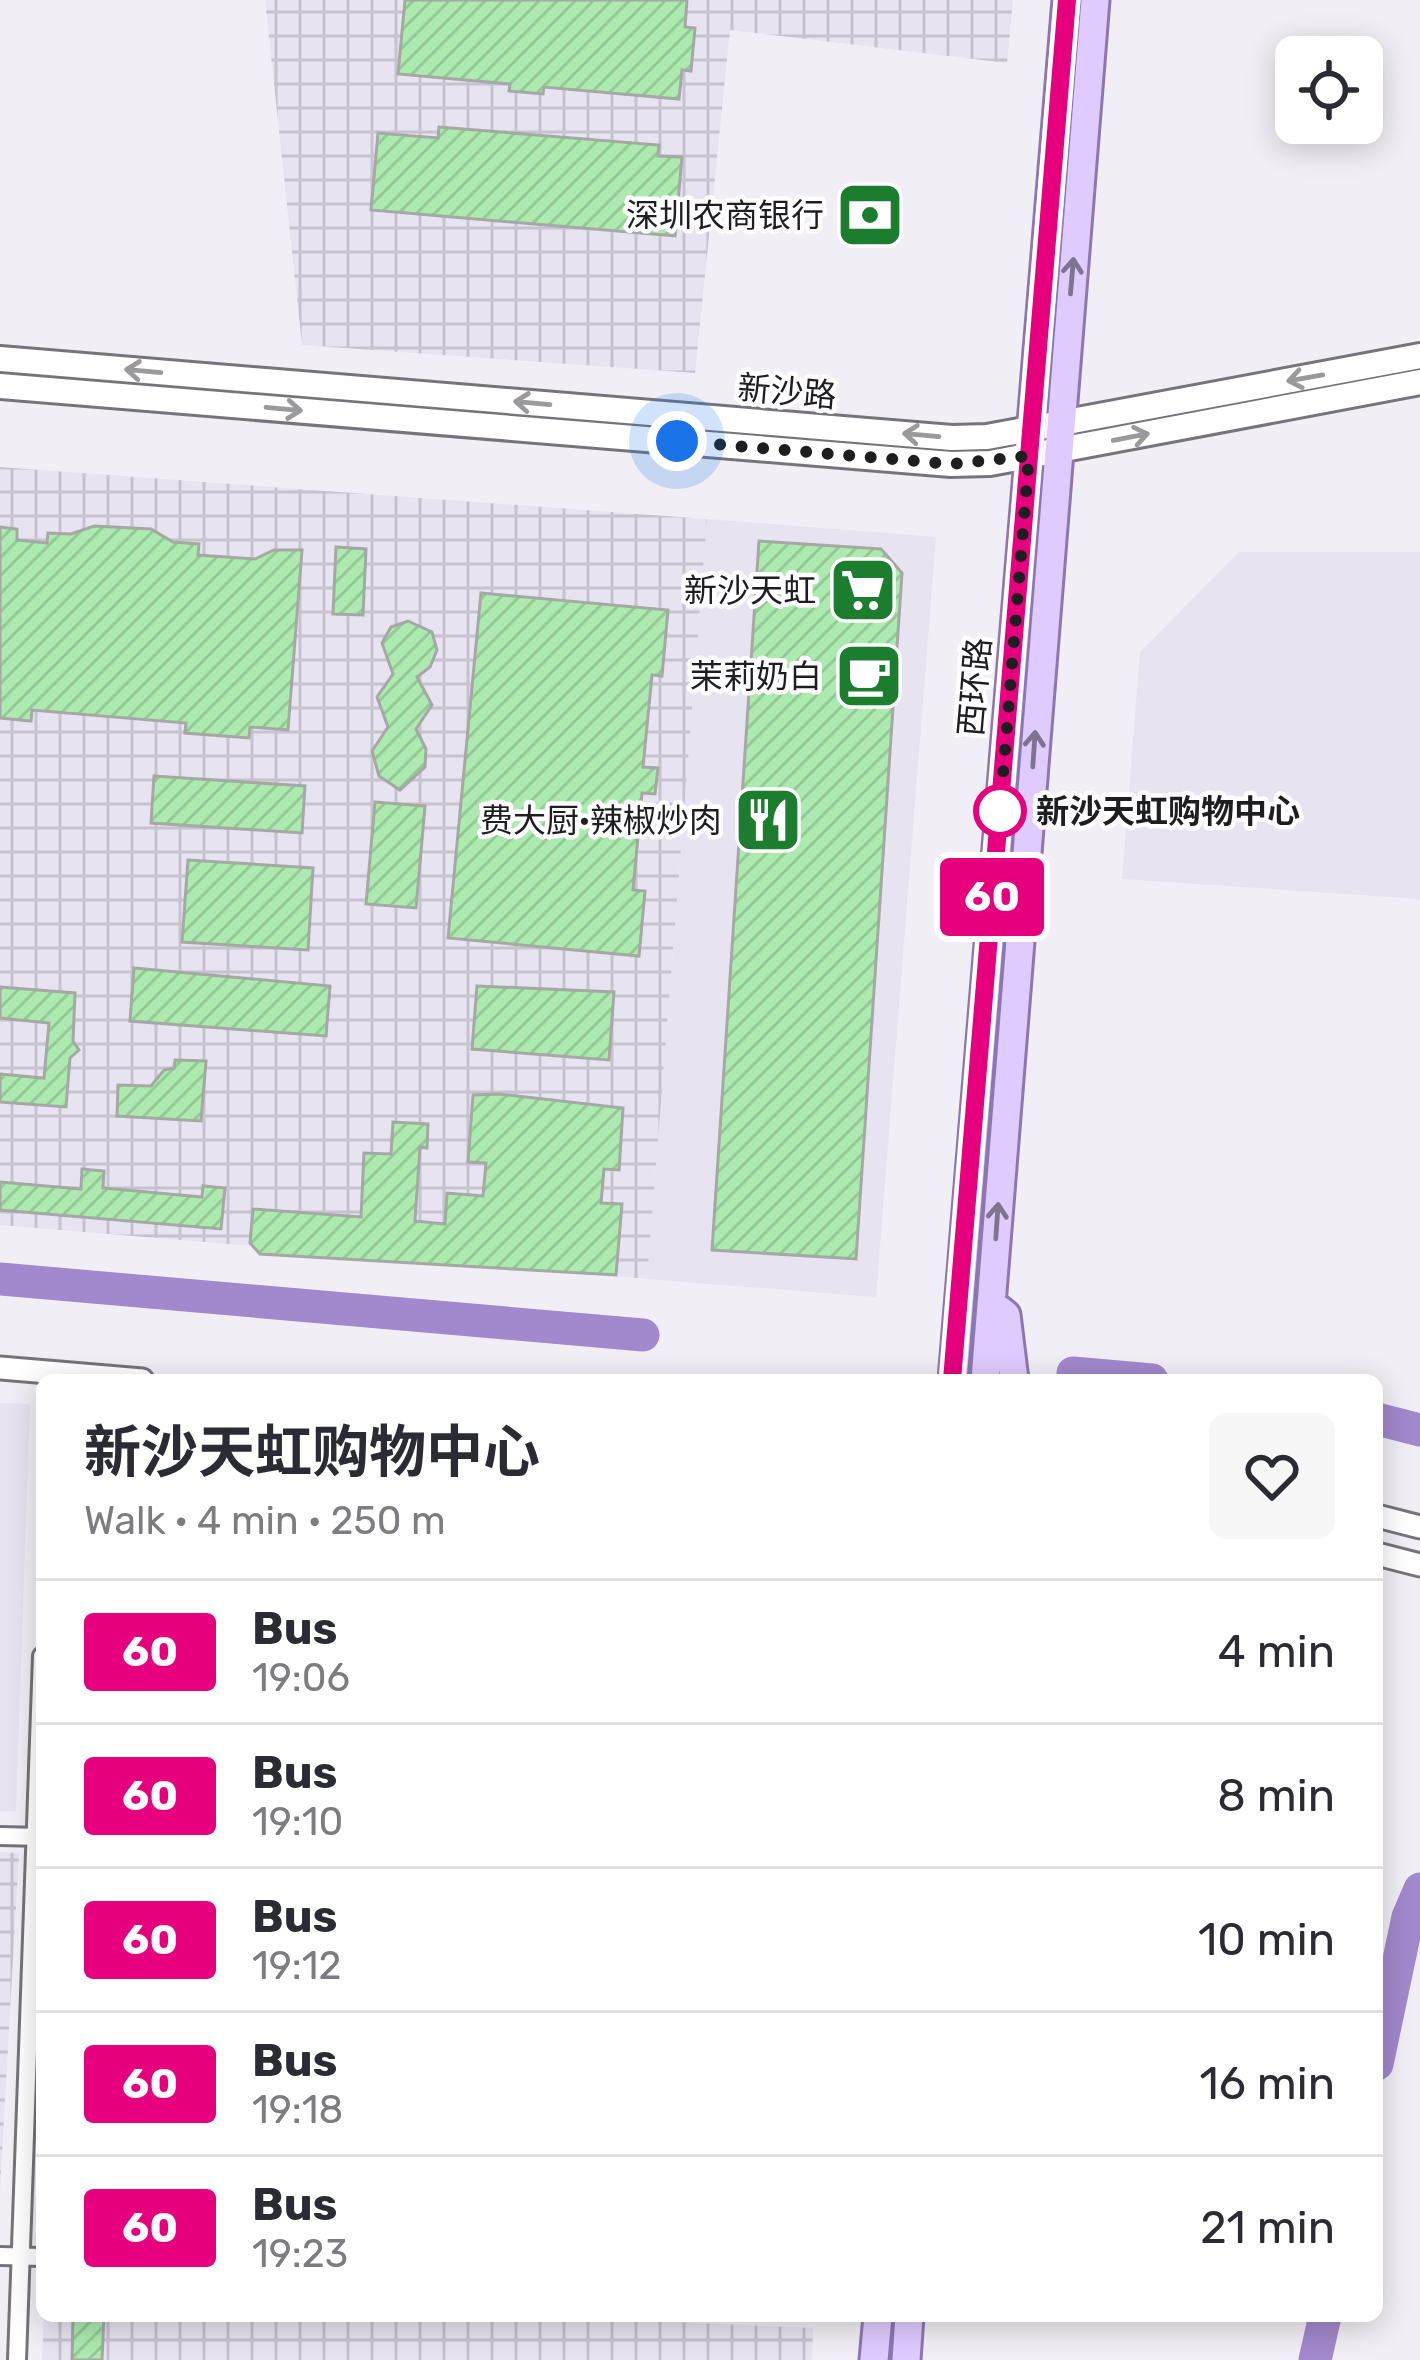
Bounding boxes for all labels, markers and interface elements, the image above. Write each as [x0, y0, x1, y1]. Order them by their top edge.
map controls [1275, 36, 1383, 144]
button: locate [1275, 36, 1383, 144]
bank icon: 深圳农商银行 [835, 180, 905, 250]
place label: 深圳农商银行 [626, 196, 824, 235]
one-way arrow [1061, 257, 1084, 296]
one-way arrow [124, 359, 163, 382]
street label: 新沙路 [736, 368, 838, 415]
one-way arrow [1286, 368, 1325, 390]
one-way arrow [513, 392, 552, 415]
one-way arrow [264, 397, 303, 420]
your location [647, 411, 707, 471]
one-way arrow [902, 424, 941, 447]
one-way arrow [1111, 425, 1150, 447]
supermarket icon: 新沙天虹 [828, 555, 898, 625]
place label: 新沙天虹 [684, 571, 816, 610]
street label: 西环路 [951, 636, 998, 738]
cafe icon: 茉莉奶白 [834, 641, 904, 711]
place label: 茉莉奶白 [690, 657, 822, 696]
one-way arrow [1022, 730, 1045, 769]
restaurant icon: 费大厨·辣椒炒肉 [733, 785, 803, 855]
marker: 新沙天虹购物中心 [975, 786, 1025, 836]
place label: 新沙天虹购物中心 [1036, 792, 1300, 831]
place label: 费大厨·辣椒炒肉 [480, 801, 722, 840]
line badge: 60 [938, 858, 1046, 936]
text: 60 [964, 872, 1020, 922]
one-way arrow [986, 1203, 1009, 1242]
button: heart [1209, 1413, 1335, 1539]
text: 新沙天虹购物中心 [84, 1419, 540, 1486]
text: Walk · 4 min · 250 m [84, 1498, 446, 1544]
text: Bus [252, 1602, 337, 1655]
text: 4 min [1218, 1625, 1335, 1678]
text: 60 [122, 1627, 178, 1677]
text: 19:06 [252, 1655, 350, 1701]
text: Bus [252, 1746, 337, 1799]
text: 8 min [1217, 1769, 1335, 1822]
text: 60 [122, 1771, 178, 1821]
text: 19:10 [252, 1799, 343, 1845]
text: Bus [252, 1890, 337, 1943]
text: 10 min [1198, 1913, 1335, 1966]
text: 60 [122, 1915, 178, 1965]
text: 19:12 [252, 1943, 341, 1989]
text: Bus [252, 2034, 337, 2087]
text: 16 min [1199, 2057, 1335, 2110]
text: 60 [122, 2059, 178, 2109]
text: 19:18 [252, 2087, 343, 2133]
text: Bus [252, 2178, 337, 2231]
text: 21 min [1200, 2201, 1335, 2254]
text: 60 [122, 2203, 178, 2253]
text: 19:23 [252, 2231, 348, 2277]

